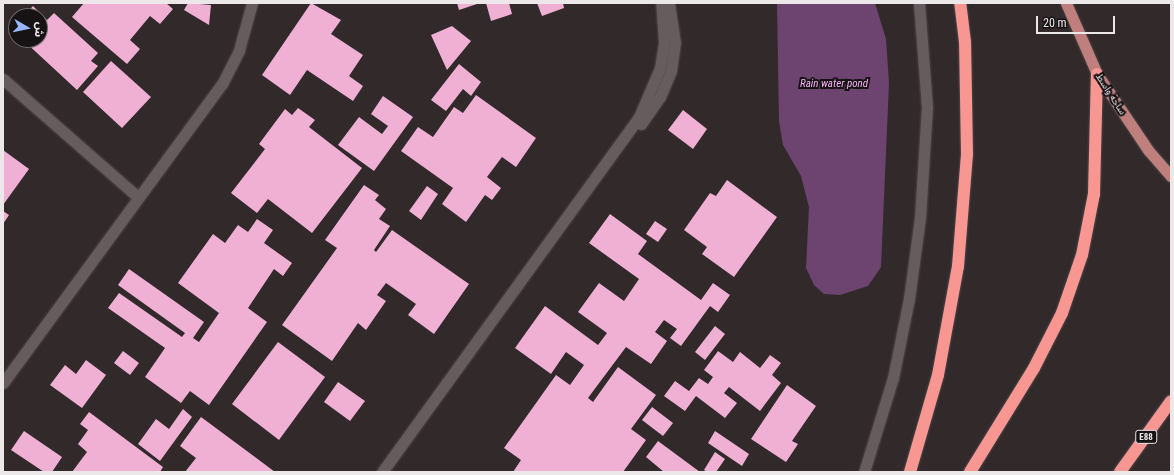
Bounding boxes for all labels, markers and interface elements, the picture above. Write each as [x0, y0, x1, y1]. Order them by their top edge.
north arrow [8, 8, 48, 48]
scale bar [1038, 8, 1117, 34]
text: 20 m [1043, 16, 1067, 30]
text: ش [32, 21, 47, 38]
street label: ساحة واسط [1093, 71, 1129, 117]
water label: Rain water pond [800, 77, 868, 91]
road number: E88 [1135, 430, 1157, 444]

